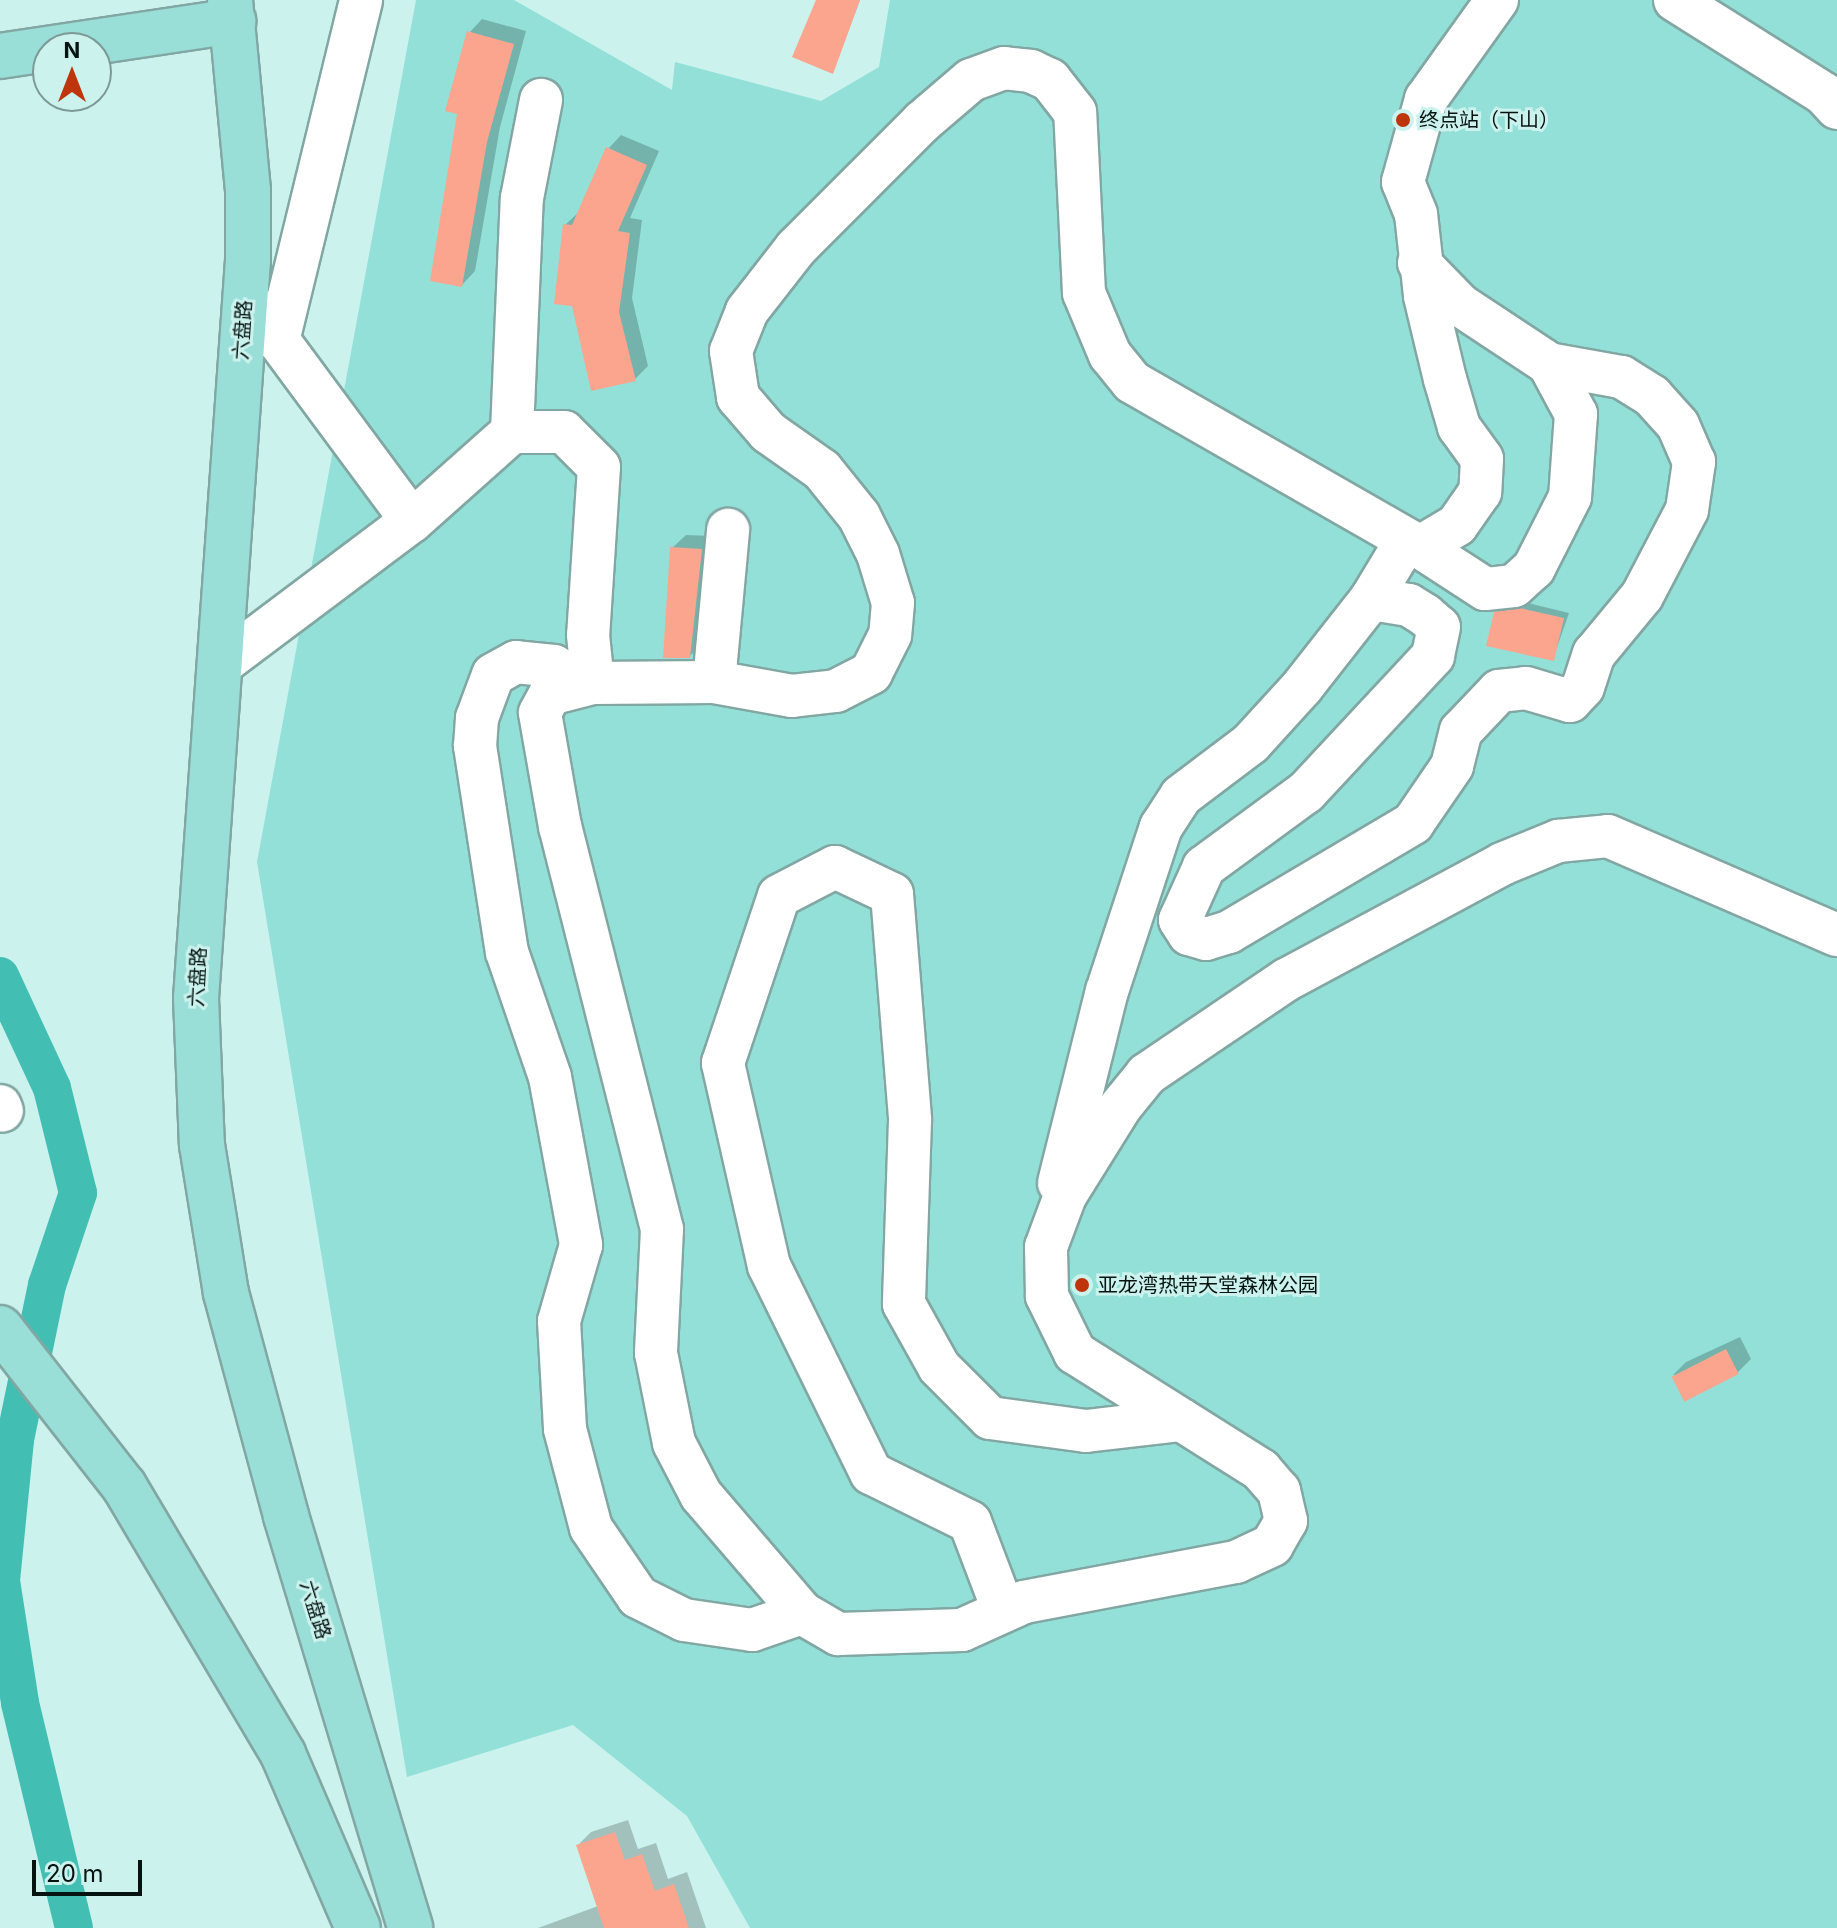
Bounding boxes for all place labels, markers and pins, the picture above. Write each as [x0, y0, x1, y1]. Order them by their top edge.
place label: 终点站（下山） [1419, 108, 1559, 132]
marker: 终点站（下山） [1394, 111, 1412, 129]
place label: 亚龙湾热带天堂森林公园 [1098, 1273, 1318, 1297]
marker: 亚龙湾热带天堂森林公园 [1073, 1276, 1091, 1294]

